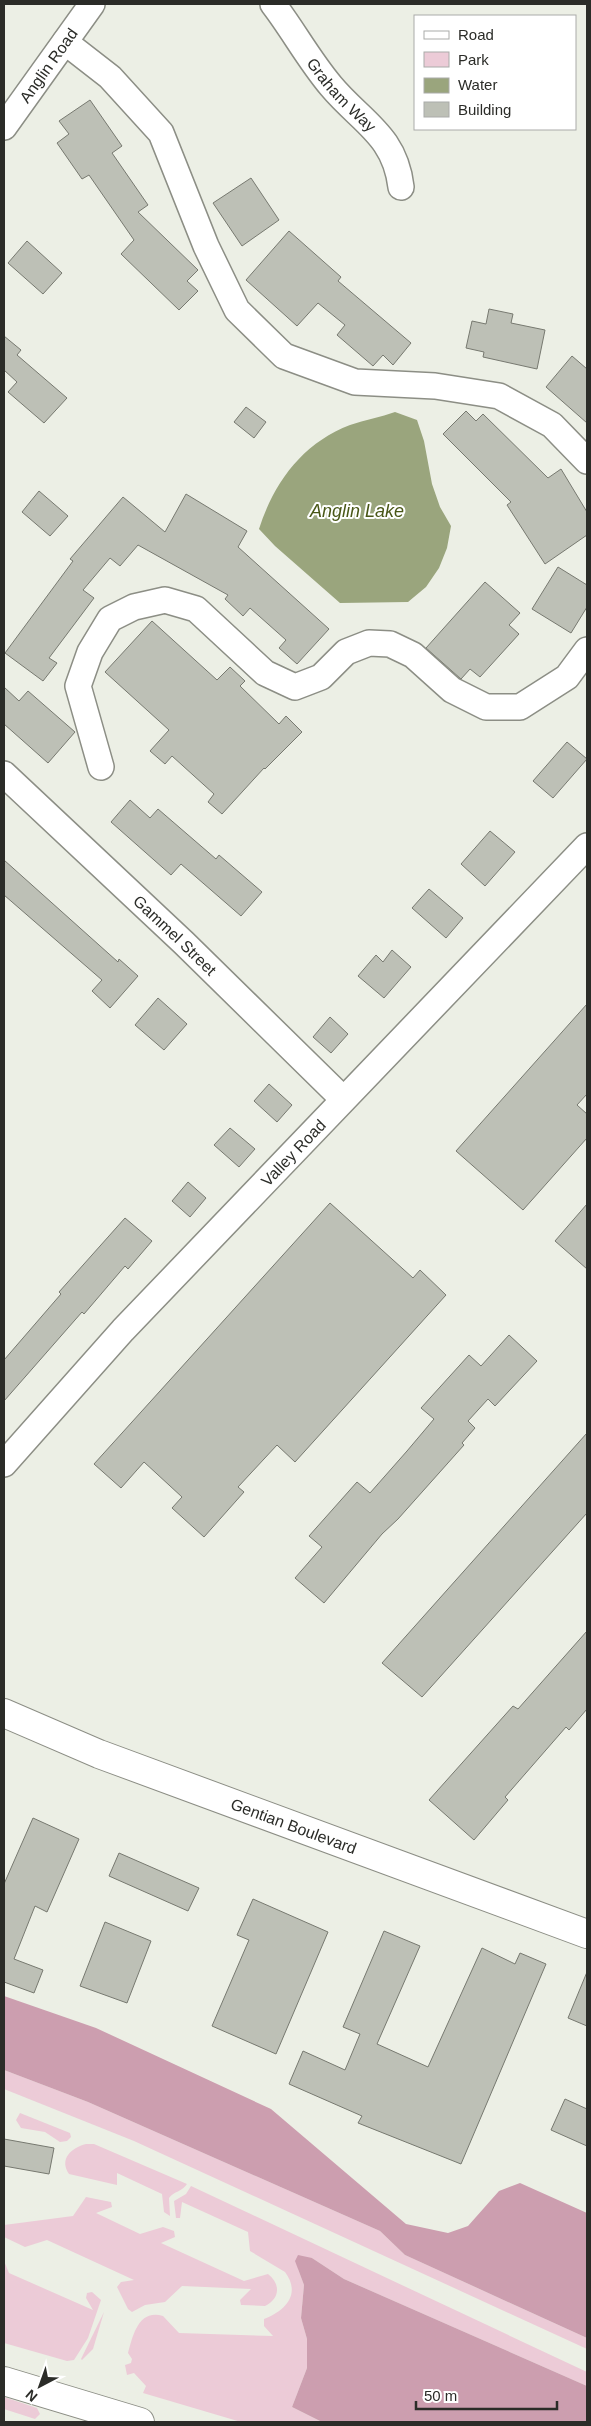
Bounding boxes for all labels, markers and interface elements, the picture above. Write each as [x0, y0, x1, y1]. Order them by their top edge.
legend [414, 15, 576, 130]
street label: Anglin Road [16, 25, 81, 106]
text: Road [458, 26, 494, 43]
text: Park [458, 51, 489, 68]
street label: Graham Way [304, 55, 379, 135]
text: Water [458, 76, 497, 93]
text: Building [458, 101, 511, 118]
water label: Anglin Lake [309, 501, 404, 521]
street label: Gammel Street [130, 892, 220, 979]
street label: Valley Road [258, 1116, 329, 1190]
street label: Gentian Boulevard [228, 1795, 359, 1857]
north arrow [15, 2361, 65, 2411]
scale bar [416, 2378, 557, 2410]
text: N [22, 2386, 41, 2405]
text: 50 m [424, 2387, 457, 2404]

